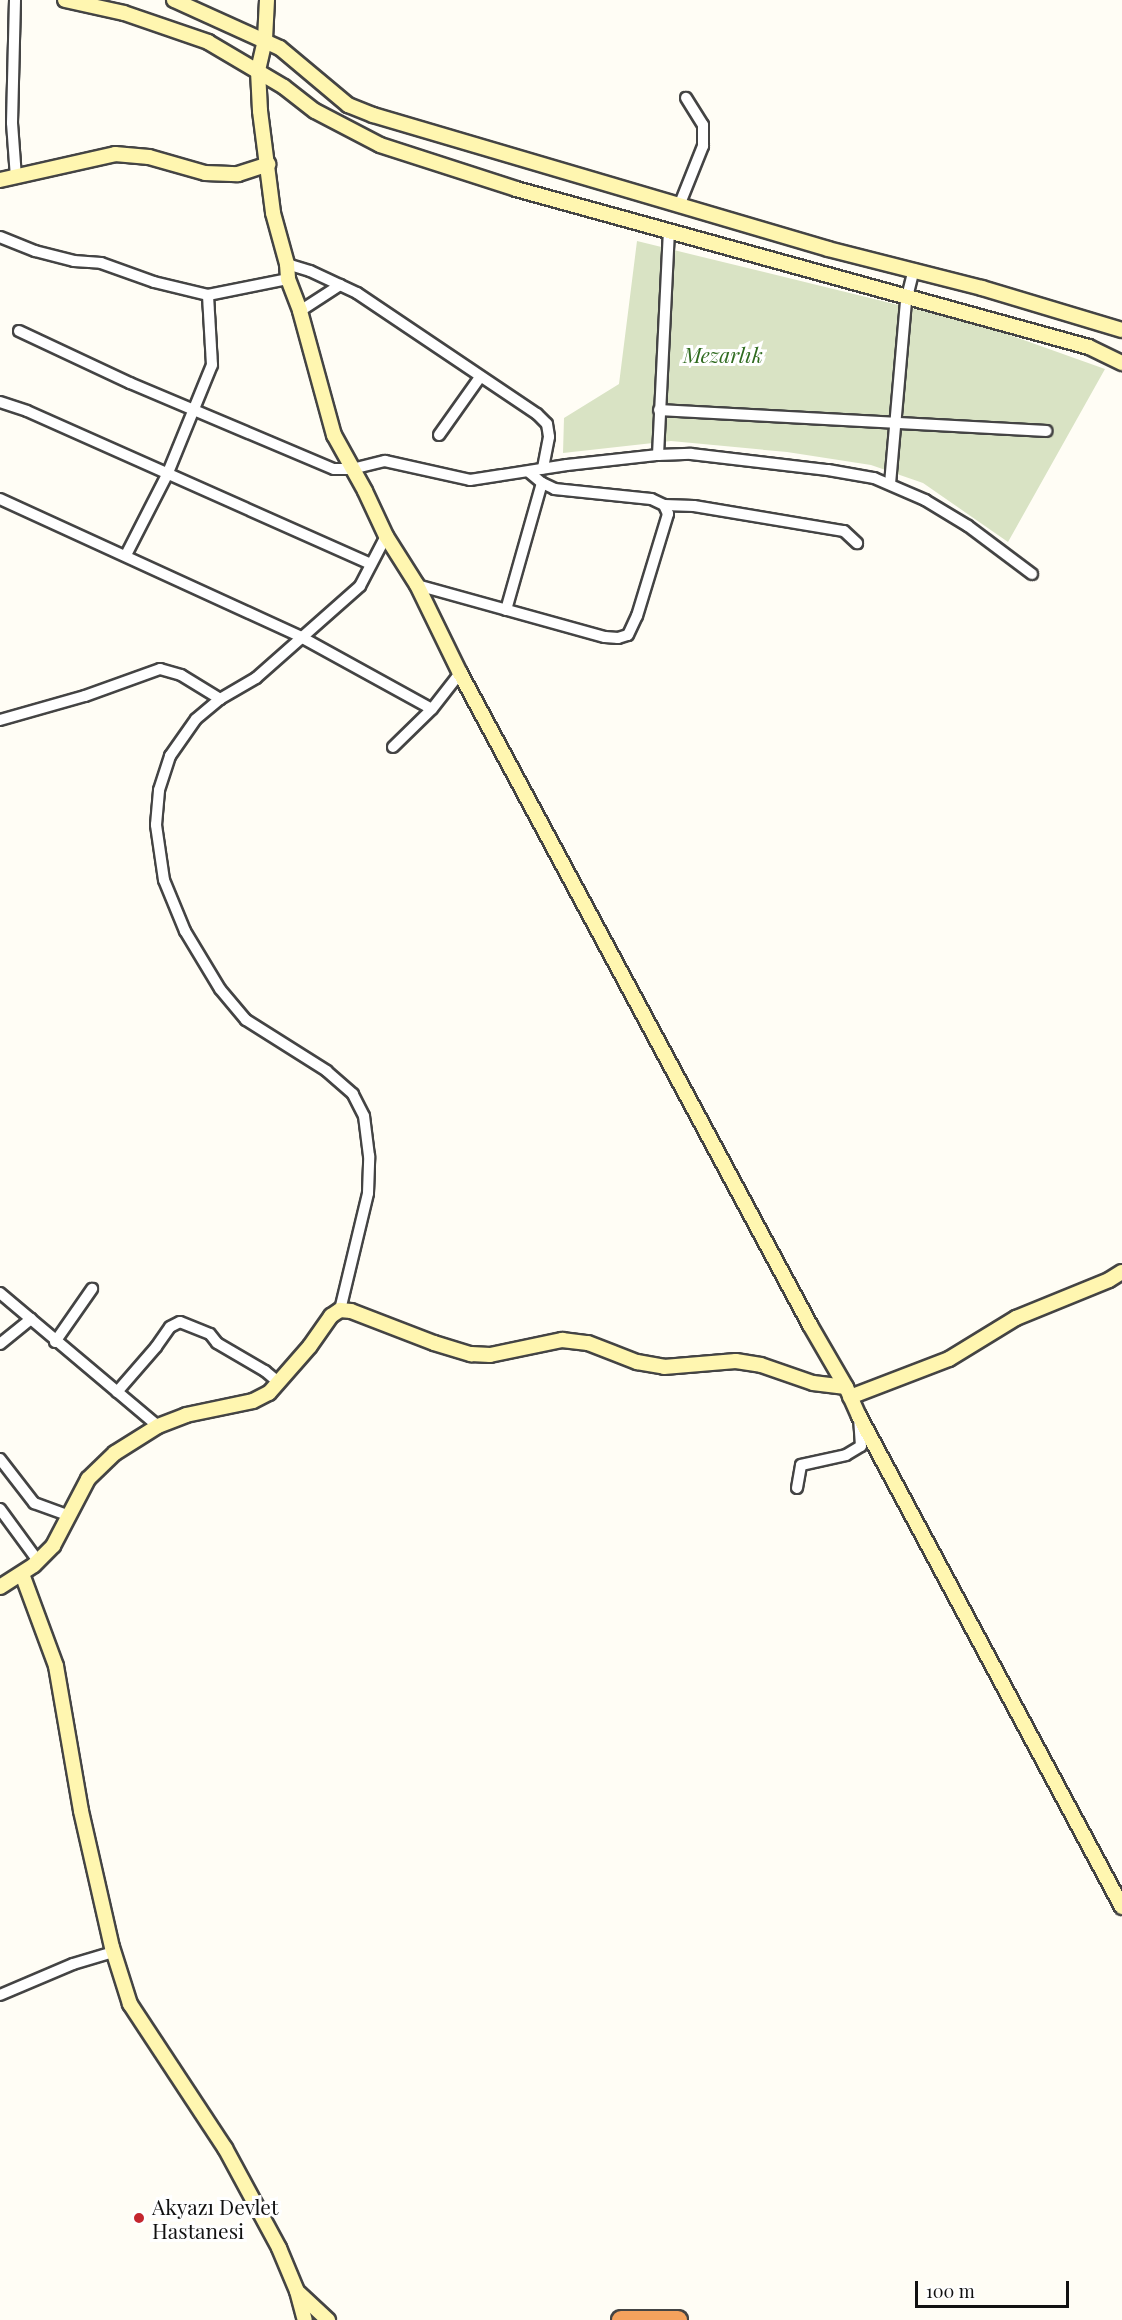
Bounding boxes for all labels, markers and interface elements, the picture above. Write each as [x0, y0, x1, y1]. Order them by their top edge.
park label: Mezarlık [683, 341, 763, 367]
place label: Akyazı Devlet Hastanesi [152, 2193, 278, 2243]
marker: Akyazı Devlet Hastanesi [130, 2209, 148, 2227]
scale bar [918, 2269, 1072, 2307]
text: 100 m [926, 2279, 975, 2303]

